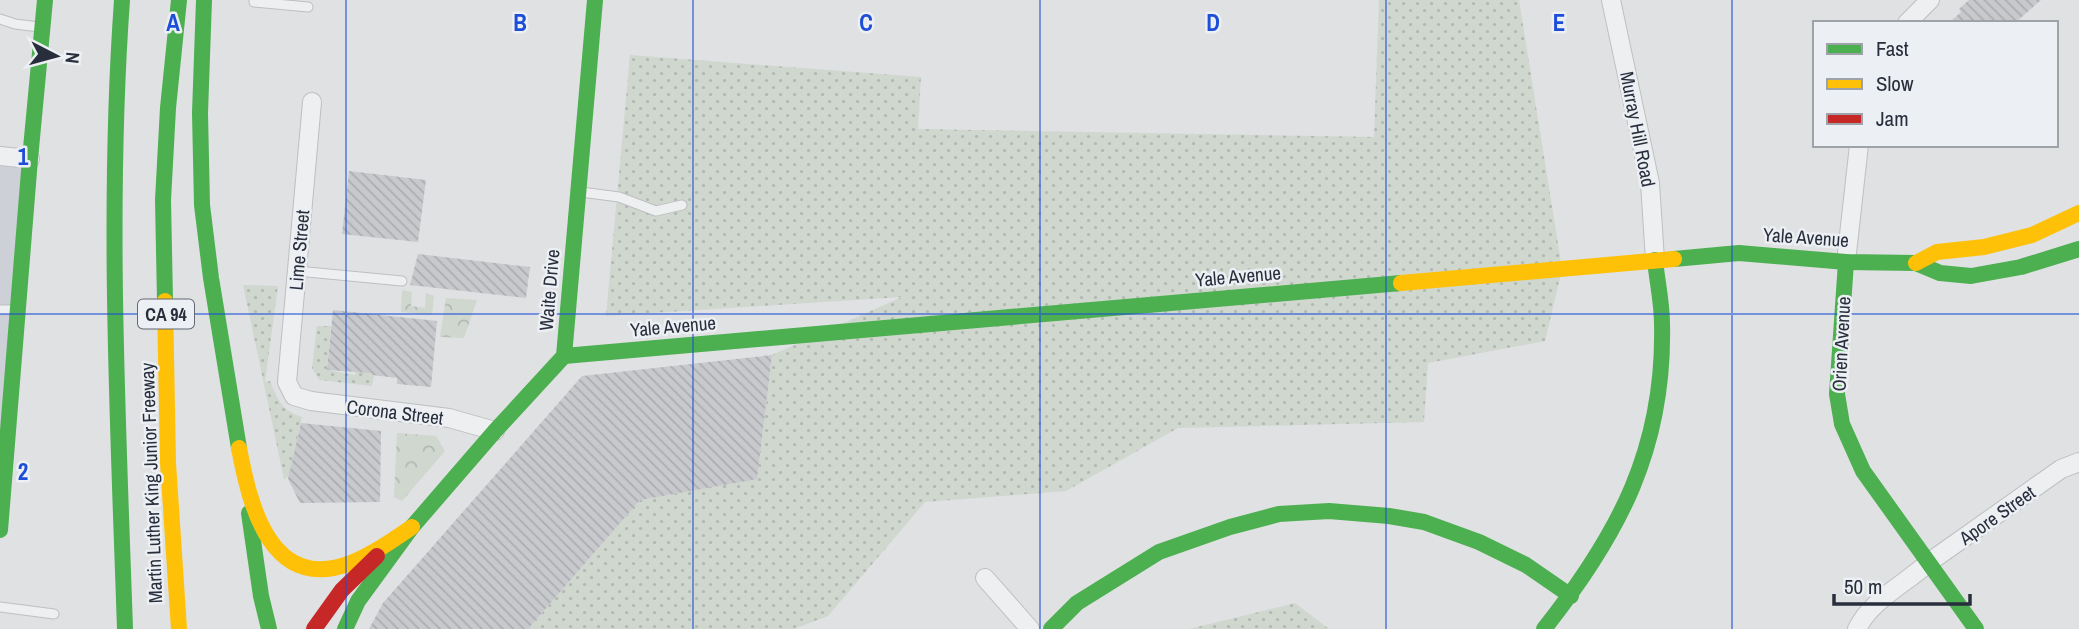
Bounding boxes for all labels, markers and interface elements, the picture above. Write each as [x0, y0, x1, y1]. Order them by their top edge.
text: A [166, 7, 180, 38]
text: B [513, 7, 527, 38]
text: C [859, 7, 873, 38]
text: D [1206, 7, 1220, 38]
text: E [1553, 7, 1565, 38]
north arrow [21, 21, 91, 91]
legend [1813, 21, 2058, 147]
text: Fast [1876, 34, 1909, 63]
text: N [59, 51, 86, 65]
street label: Murray Hill Road [1614, 69, 1662, 189]
text: Slow [1876, 69, 1914, 98]
text: Jam [1876, 104, 1909, 133]
text: 1 [18, 141, 29, 172]
street label: Lime Street [283, 208, 316, 291]
street label: Yale Avenue [1762, 221, 1850, 253]
street label: Waite Drive [532, 248, 566, 332]
street label: Yale Avenue [1194, 259, 1282, 293]
street label: Orien Avenue [1826, 296, 1856, 392]
road number: CA 94 [138, 300, 194, 328]
street label: Yale Avenue [629, 309, 717, 343]
street label: Martin Luther King Junior Freeway [134, 362, 168, 604]
street label: Corona Street [345, 393, 445, 431]
text: 2 [18, 456, 28, 487]
street label: Apore Street [1953, 479, 2041, 551]
scale bar [1834, 562, 1970, 606]
text: 50 m [1844, 572, 1882, 601]

